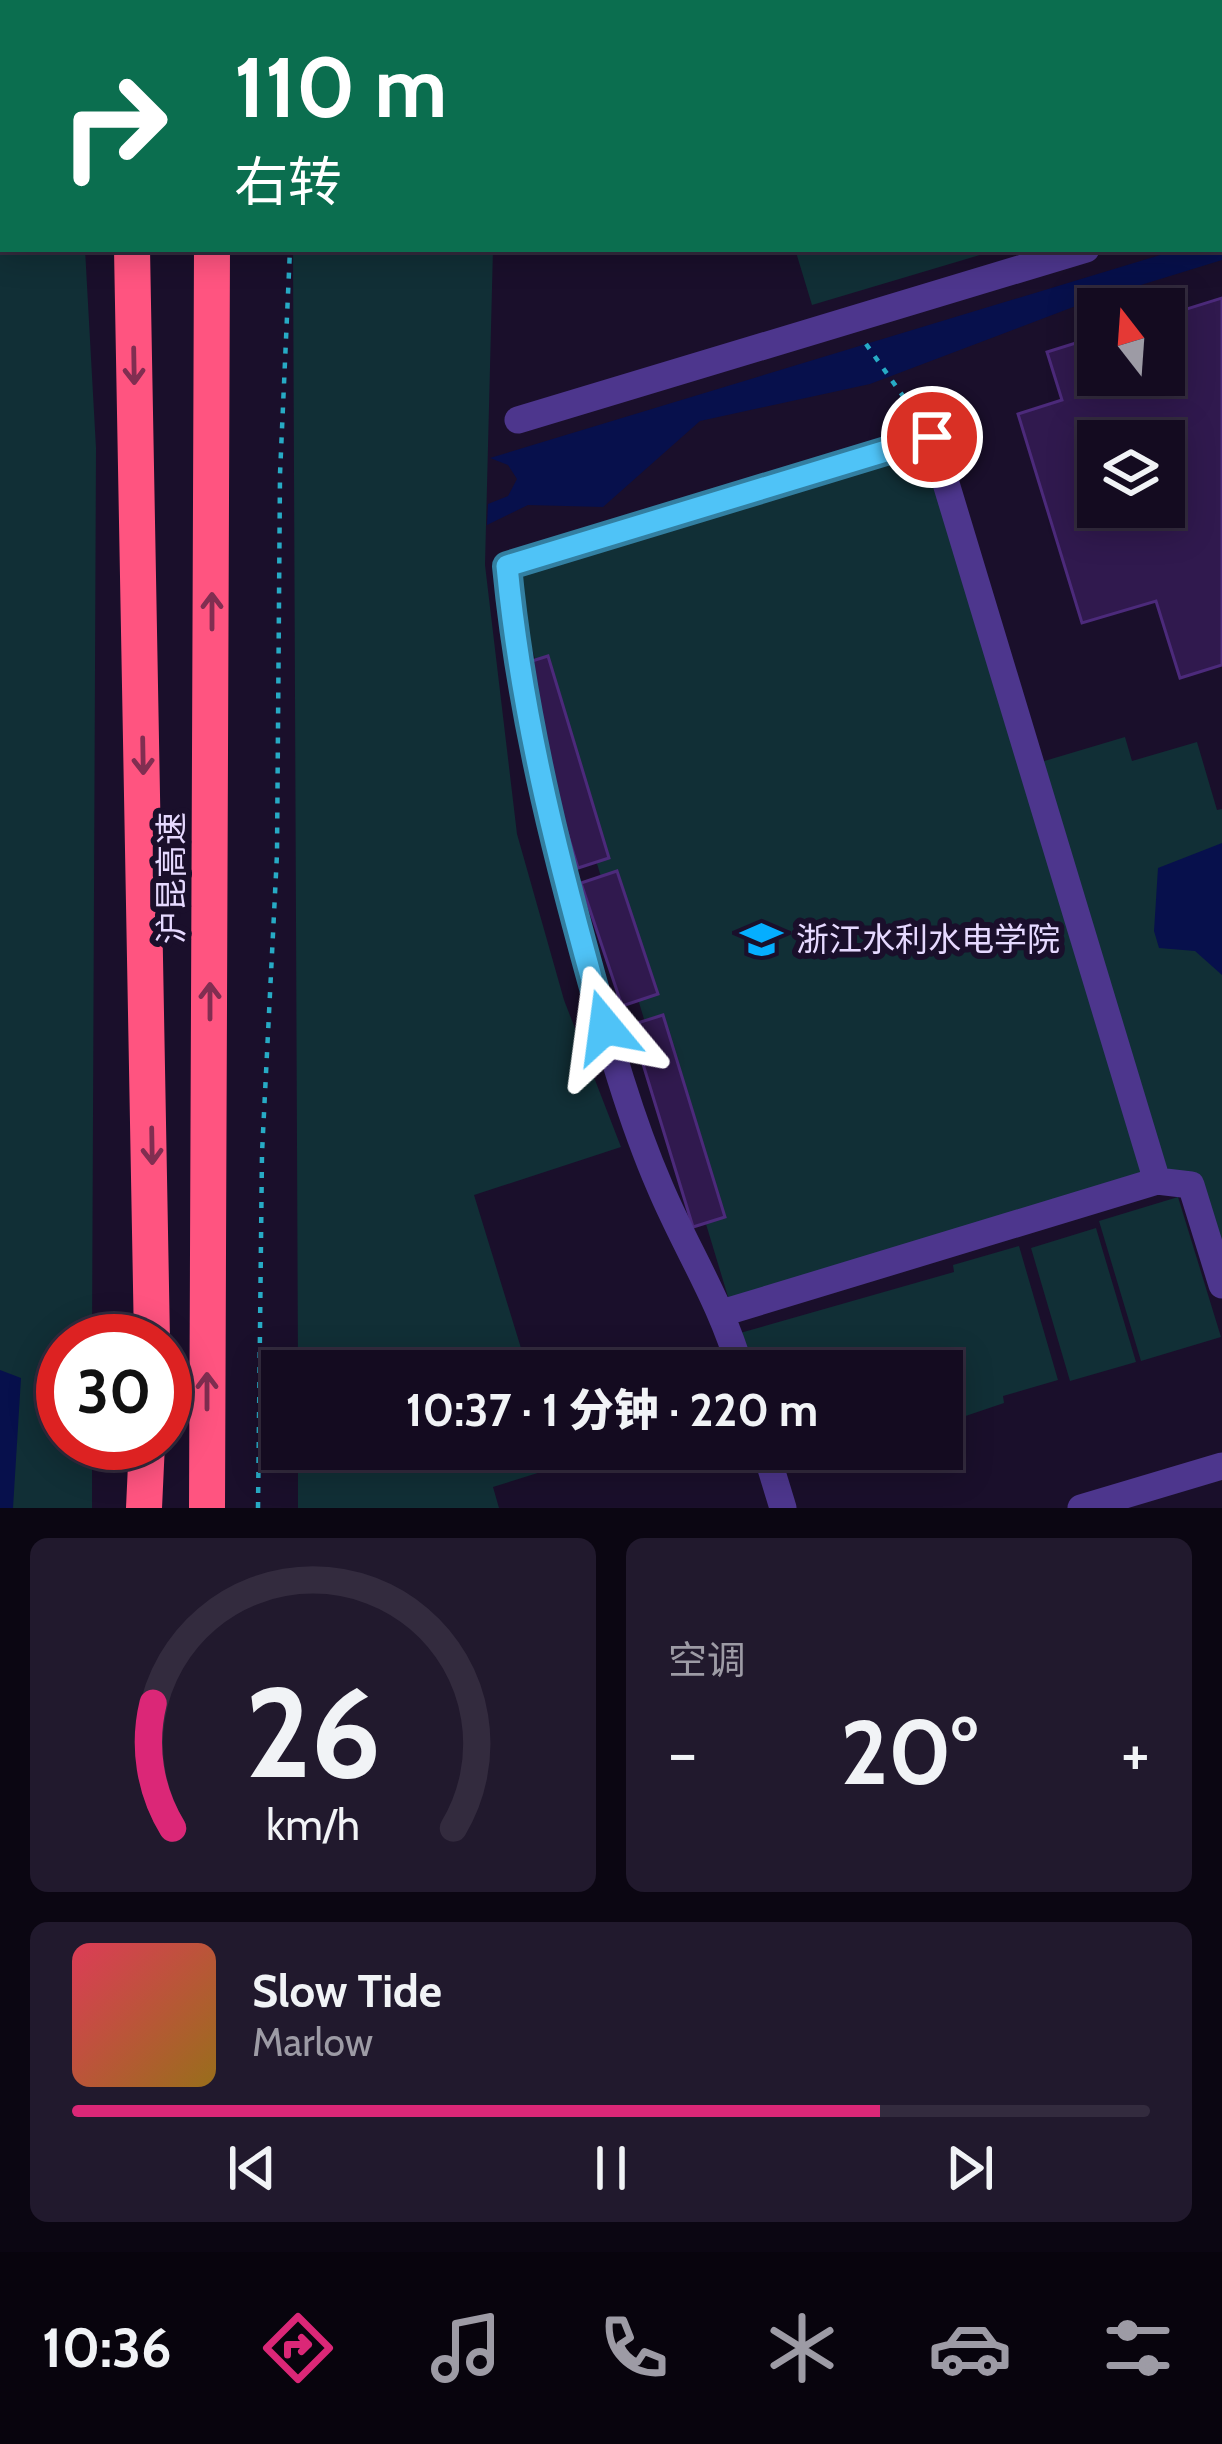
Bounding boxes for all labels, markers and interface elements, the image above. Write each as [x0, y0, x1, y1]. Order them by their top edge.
text: 110 m [234, 36, 447, 138]
icon: right [36, 48, 192, 204]
text: 右转 [234, 149, 342, 215]
north arrow [1077, 288, 1185, 396]
map controls [1077, 288, 1185, 528]
one-way arrow [123, 346, 146, 385]
pin [881, 386, 983, 488]
icon: arrive [899, 404, 965, 470]
button: layers [1077, 420, 1185, 528]
one-way arrow [201, 592, 223, 631]
one-way arrow [132, 736, 155, 775]
street label: 沪昆高速 [151, 812, 191, 944]
school or university icon: 浙江水利水电学院 [739, 916, 785, 962]
place label: 浙江水利水电学院 [796, 919, 1060, 959]
position arrow [542, 964, 668, 1090]
one-way arrow [199, 982, 221, 1021]
one-way arrow [140, 1126, 163, 1165]
speed limit sign: 30 [36, 1314, 192, 1470]
one-way arrow [196, 1372, 218, 1411]
text: 10:37 · 1 分钟 · 220 m [406, 1383, 818, 1437]
text: 空调 [668, 1636, 746, 1684]
text: 26 [245, 1657, 381, 1808]
text: 20° [840, 1697, 978, 1807]
text: − [668, 1712, 697, 1793]
text: + [1121, 1712, 1150, 1793]
text: km/h [266, 1799, 360, 1851]
text: Slow Tide [252, 1964, 442, 2018]
text: Marlow [252, 2018, 373, 2066]
icon: previous [219, 2135, 285, 2201]
icon: pause [578, 2135, 644, 2201]
icon: next [937, 2135, 1003, 2201]
icon: directions [256, 2306, 340, 2390]
icon: music [424, 2306, 508, 2390]
icon: phone [592, 2306, 676, 2390]
icon: climate [760, 2306, 844, 2390]
icon: car [928, 2306, 1012, 2390]
icon: filters [1096, 2306, 1180, 2390]
text: 10:36 [42, 2315, 172, 2381]

